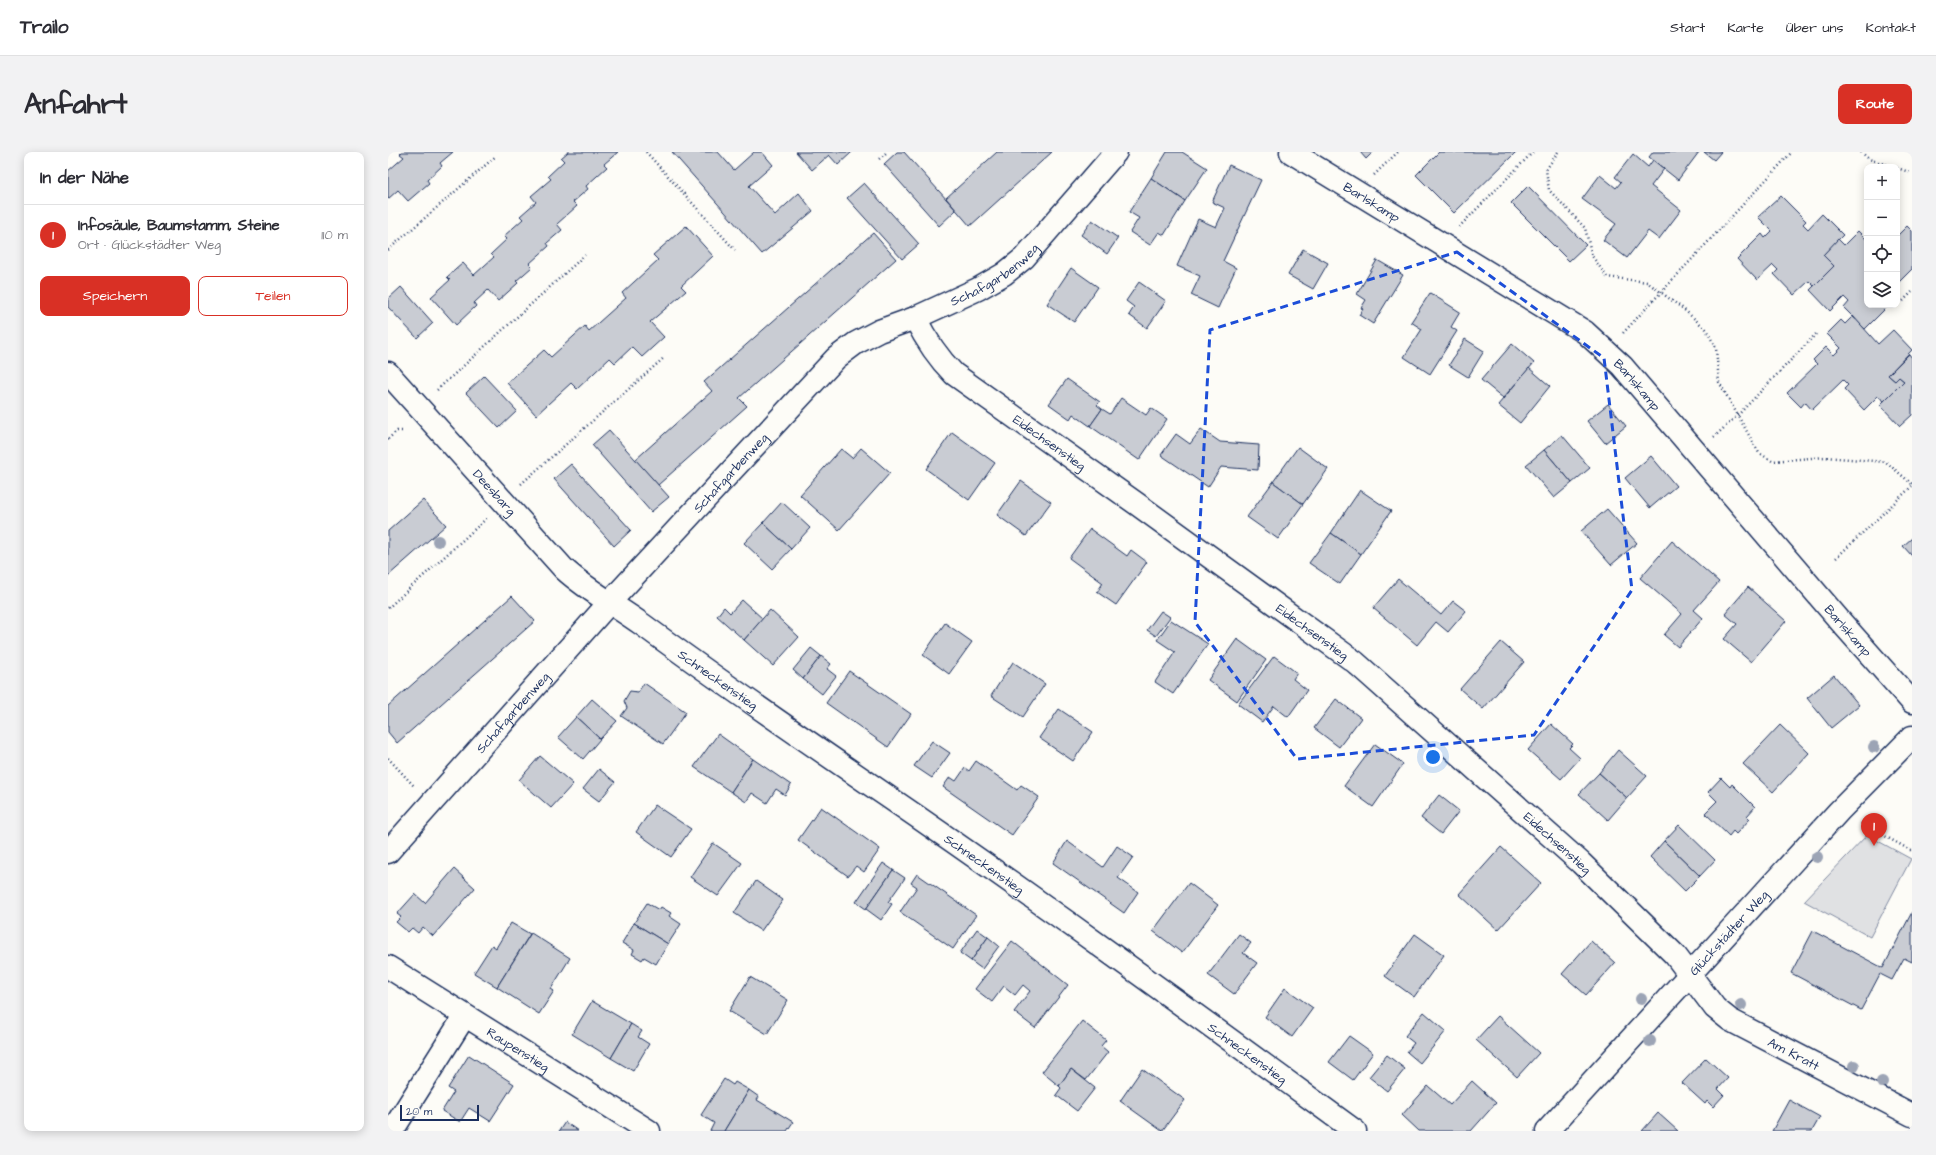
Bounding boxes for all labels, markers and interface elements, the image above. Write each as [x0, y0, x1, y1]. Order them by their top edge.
text: Trailo [20, 14, 69, 41]
text: Start [1670, 18, 1705, 38]
text: Karte [1727, 18, 1764, 38]
text: Über uns [1786, 18, 1844, 38]
text: Kontakt [1866, 18, 1916, 38]
button: Route [1838, 84, 1912, 124]
text: Anfahrt [24, 85, 127, 124]
map controls [1864, 164, 1900, 308]
button: + [1864, 164, 1900, 200]
text: In der Nähe [40, 166, 129, 190]
street label: Barlskamp [1340, 178, 1403, 227]
button: − [1864, 200, 1900, 236]
text: Infosäule, Baumstamm, Steine [78, 215, 280, 236]
text: 1 [52, 226, 54, 244]
text: 110 m [321, 226, 348, 244]
text: Ort · Glückstädter Weg [78, 236, 221, 254]
button: locate [1864, 236, 1900, 272]
street label: Schafgarbenweg [947, 239, 1044, 311]
button: layers [1864, 272, 1900, 308]
button: Speichern [40, 276, 190, 316]
button: Teilen [198, 276, 348, 316]
street label: Barlskamp [1609, 355, 1664, 415]
street label: Eidechsenstieg [1009, 411, 1090, 476]
street label: Schafgarbenweg [689, 429, 773, 517]
street label: Deesbarg [468, 466, 520, 521]
street label: Eidechsenstieg [1272, 600, 1352, 666]
street label: Barlskamp [1820, 601, 1875, 661]
street label: Schneckenstieg [674, 645, 761, 715]
street label: Schafgarbenweg [472, 668, 555, 757]
your location [1423, 747, 1443, 767]
street label: Eidechsenstieg [1519, 808, 1595, 880]
pin: 1 [1861, 813, 1887, 846]
street label: Schneckenstieg [940, 830, 1028, 900]
street label: Glückstädter Weg [1685, 886, 1774, 980]
street label: Schneckenstieg [1204, 1019, 1291, 1089]
street label: Raupenstieg [483, 1023, 553, 1077]
street label: Am Kratt [1765, 1033, 1823, 1076]
scale bar [400, 1103, 479, 1122]
text: 20 m [406, 1104, 432, 1119]

